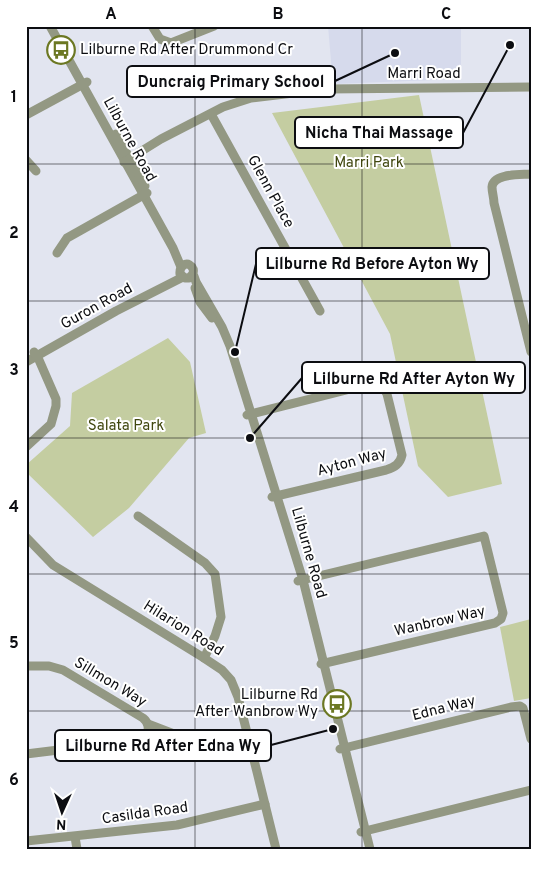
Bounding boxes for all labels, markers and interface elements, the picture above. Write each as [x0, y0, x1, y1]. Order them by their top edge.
text: A [105, 5, 117, 25]
text: B [272, 5, 284, 25]
text: C [441, 5, 451, 25]
bus stop icon: Lilburne Rd After Drummond Cr [46, 35, 76, 65]
place label: Lilburne Rd After Drummond Cr [80, 41, 293, 60]
street label: Marri Road [387, 65, 461, 84]
callout: Duncraig Primary School [127, 66, 335, 97]
text: Duncraig Primary School [137, 73, 325, 93]
text: 1 [11, 88, 17, 108]
street label: Lilburne Road [98, 94, 160, 186]
callout: Nicha Thai Massage [295, 117, 463, 148]
text: Nicha Thai Massage [305, 124, 453, 144]
street label: Glenn Place [242, 152, 298, 232]
park label: Marri Park [334, 154, 404, 173]
text: 2 [9, 224, 19, 244]
callout: Lilburne Rd Before Ayton Wy [256, 248, 489, 279]
text: Lilburne Rd Before Ayton Wy [265, 255, 479, 275]
street label: Guron Road [58, 279, 136, 335]
text: 3 [9, 361, 19, 381]
callout: Lilburne Rd After Ayton Wy [302, 362, 525, 393]
text: Lilburne Rd After Ayton Wy [313, 370, 515, 390]
park label: Salata Park [88, 417, 164, 436]
street label: Ayton Way [315, 445, 389, 481]
text: 4 [9, 498, 19, 518]
street label: Lilburne Road [286, 505, 330, 601]
street label: Hilarion Road [139, 597, 227, 661]
street label: Wanbrow Way [393, 602, 487, 642]
text: 5 [9, 634, 19, 654]
street label: Sillmon Way [70, 654, 150, 712]
place label: Lilburne Rd After Wanbrow Wy [195, 686, 318, 722]
bus stop icon: Lilburne Rd After Wanbrow Wy [322, 689, 352, 719]
street label: Edna Way [410, 692, 478, 726]
callout: Lilburne Rd After Edna Wy [55, 730, 271, 761]
text: Lilburne Rd After Edna Wy [65, 737, 261, 757]
text: 6 [9, 771, 19, 791]
north arrow [38, 788, 88, 838]
street label: Casilda Road [101, 799, 189, 829]
text: N [56, 815, 67, 832]

